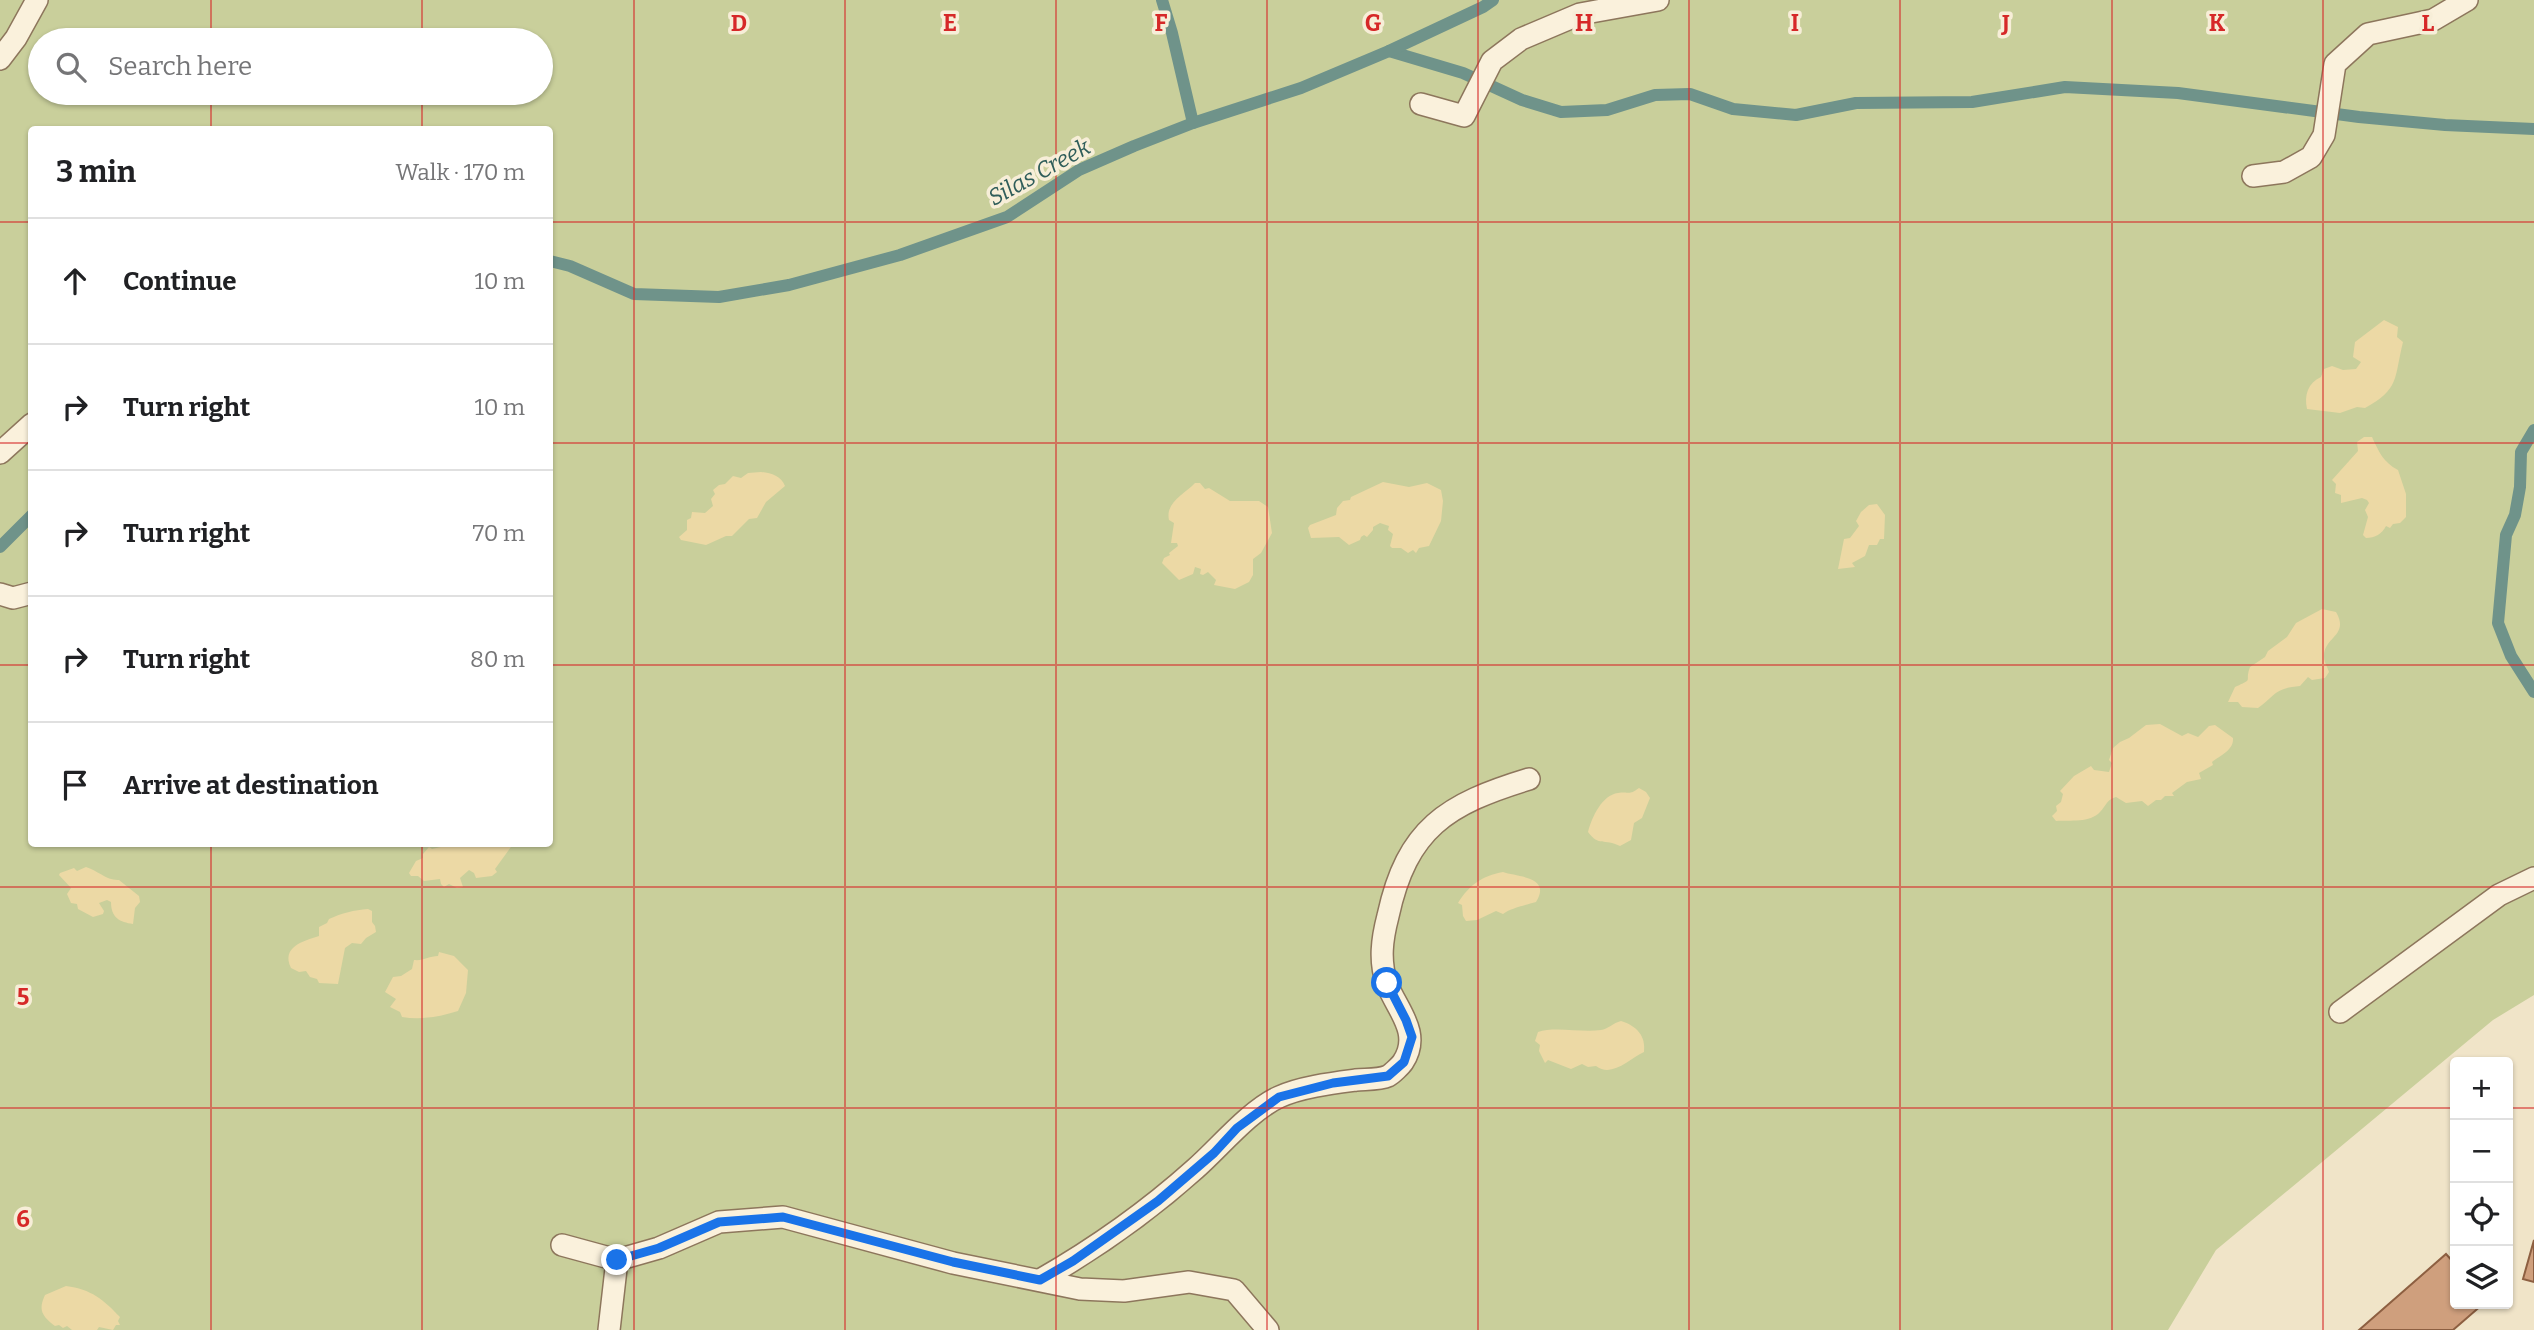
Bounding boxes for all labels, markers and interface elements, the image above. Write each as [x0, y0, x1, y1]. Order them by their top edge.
text: D [731, 9, 747, 37]
text: E [943, 9, 957, 37]
text: F [1155, 9, 1168, 37]
text: G [1365, 9, 1382, 37]
text: H [1575, 9, 1593, 37]
text: I [1791, 9, 1799, 37]
text: J [2000, 9, 2010, 37]
text: K [2209, 9, 2226, 37]
text: L [2422, 9, 2435, 37]
search box [28, 28, 553, 105]
icon: search [52, 48, 90, 86]
text: Search here [108, 51, 252, 82]
water label: Silas Creek [983, 132, 1095, 212]
text: 3 min [56, 154, 136, 190]
text: Walk · 170 m [396, 158, 525, 186]
icon: ahead [56, 262, 94, 300]
text: Continue [123, 266, 237, 297]
text: 10 m [474, 267, 525, 295]
icon: right [56, 388, 94, 426]
text: Turn right [123, 392, 250, 423]
text: 10 m [474, 393, 525, 421]
icon: right [56, 514, 94, 552]
text: Turn right [123, 518, 250, 549]
text: 70 m [473, 519, 525, 547]
icon: right [56, 640, 94, 678]
text: Turn right [123, 644, 250, 675]
text: 80 m [470, 645, 525, 673]
icon: arrive [56, 766, 94, 804]
text: Arrive at destination [123, 770, 378, 801]
route start [1371, 967, 1402, 998]
text: 5 [17, 983, 29, 1011]
map controls [2450, 1057, 2513, 1309]
button: + [2450, 1057, 2513, 1120]
button: − [2450, 1120, 2513, 1183]
button: locate [2450, 1183, 2513, 1246]
text: 6 [16, 1205, 30, 1233]
route end [601, 1244, 632, 1275]
button: layers [2450, 1246, 2513, 1309]

